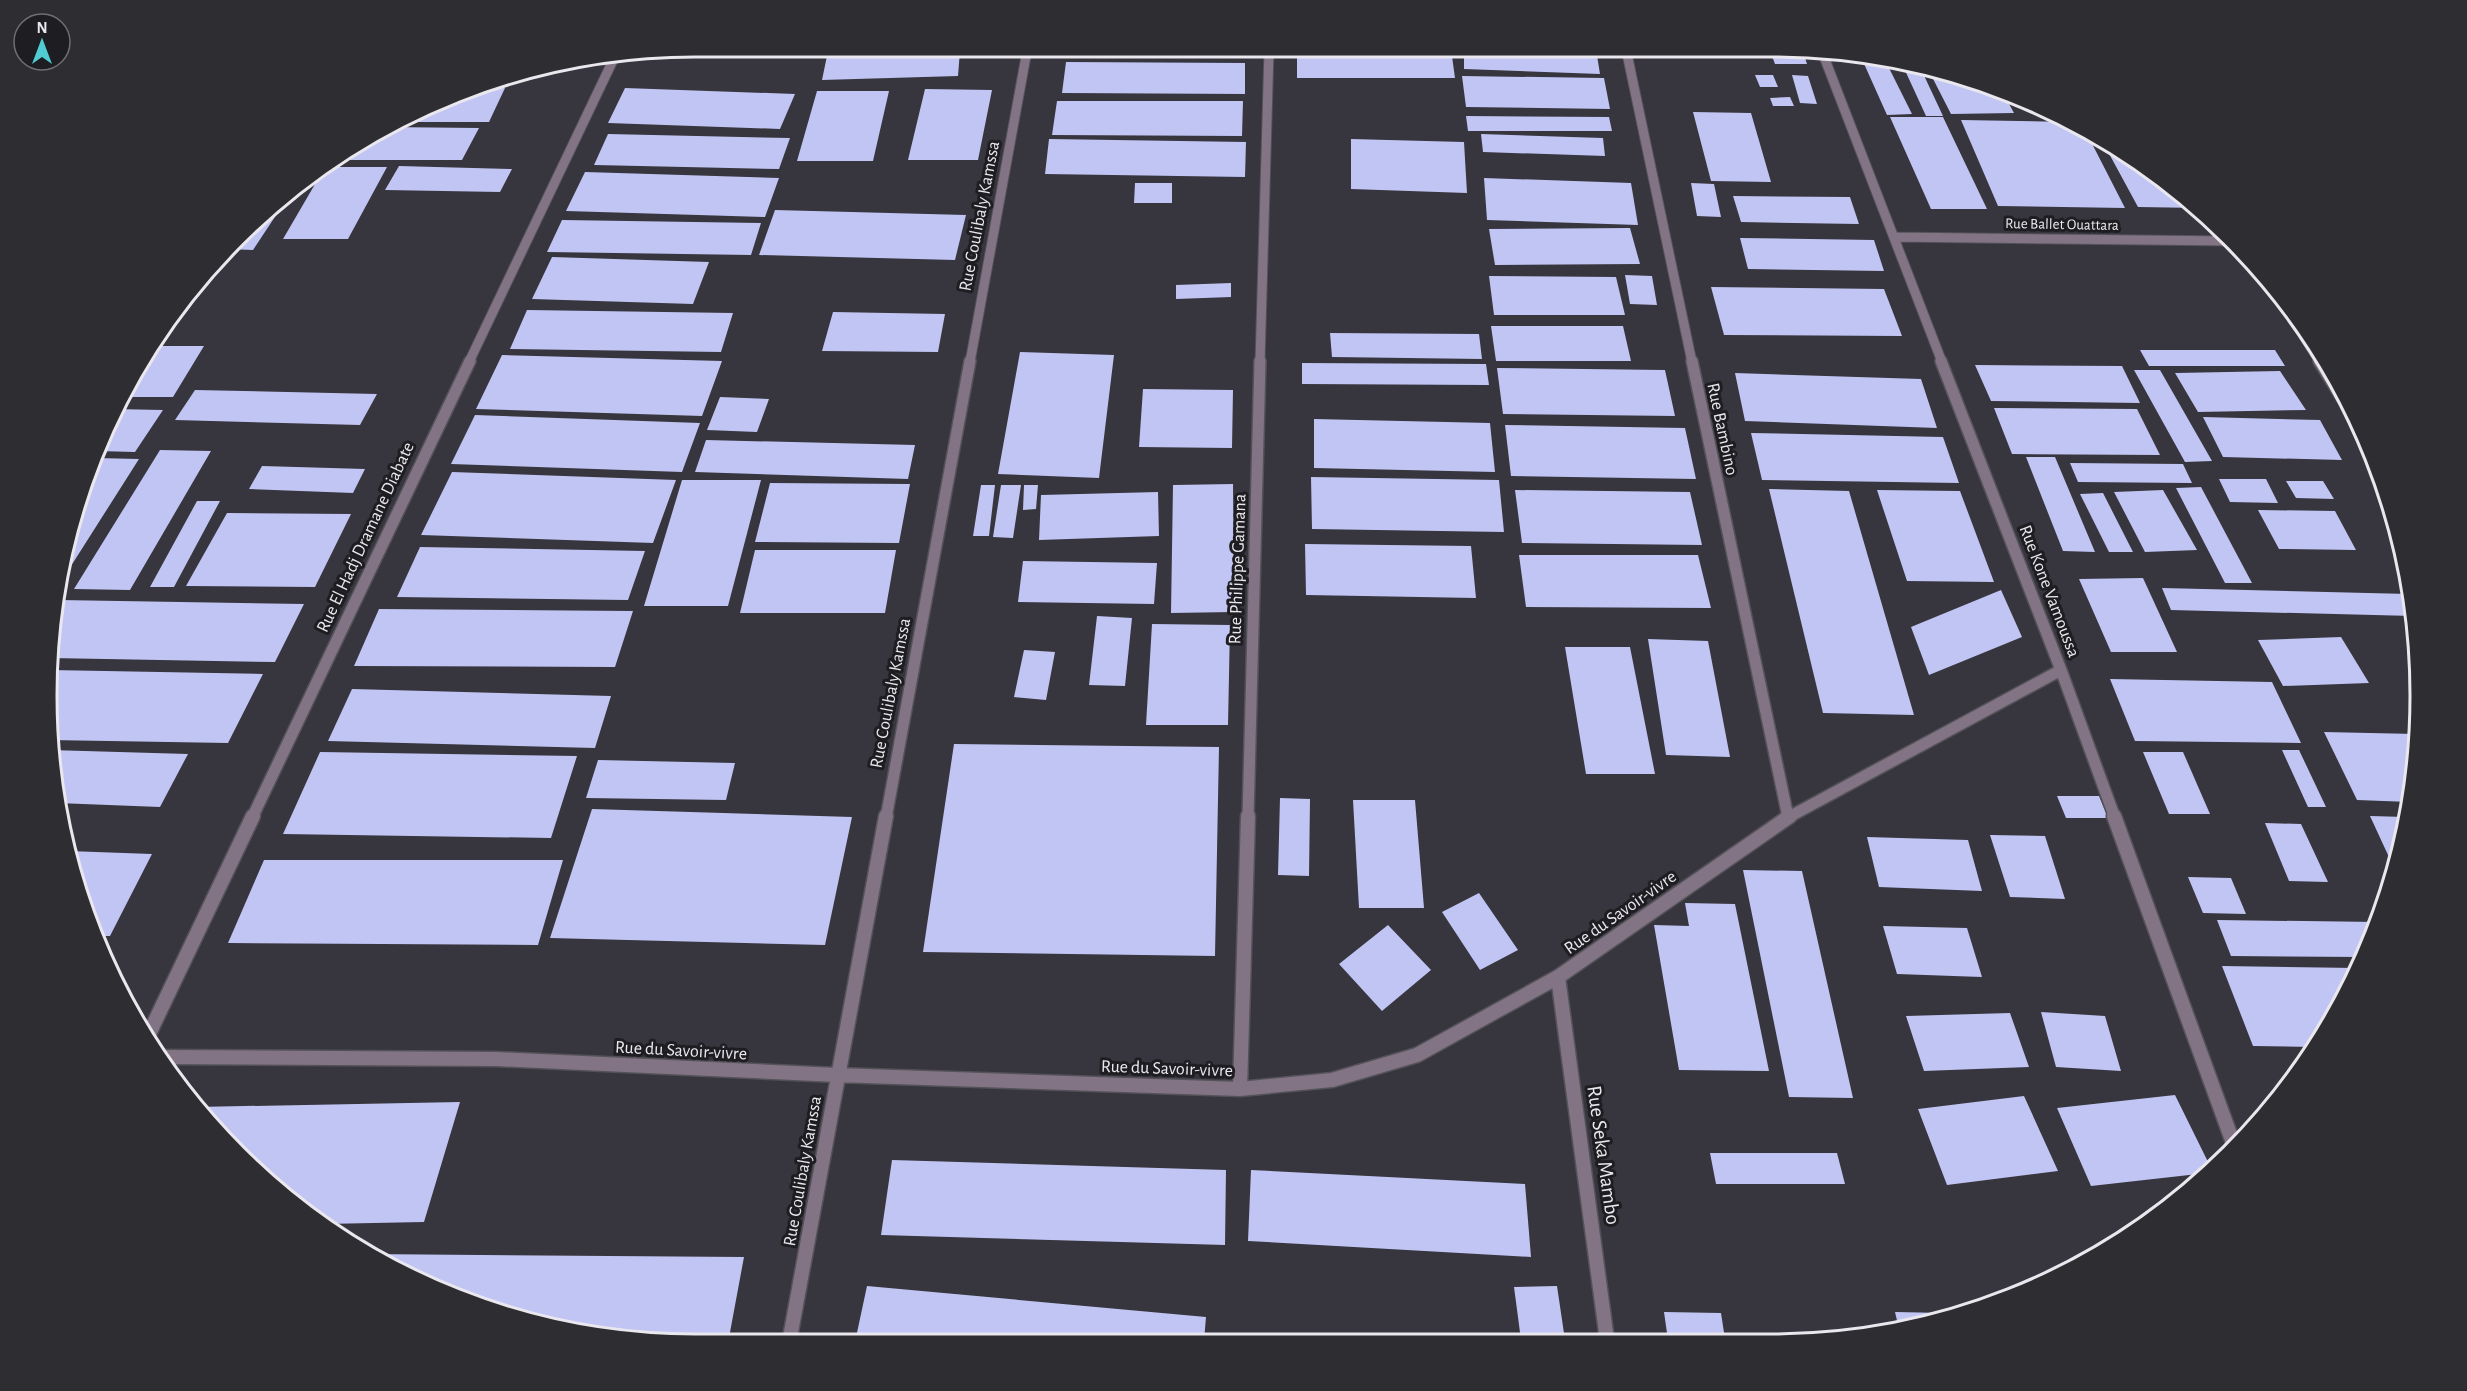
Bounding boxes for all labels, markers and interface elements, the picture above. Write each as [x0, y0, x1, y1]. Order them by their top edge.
north arrow [12, 12, 72, 72]
text: N [36, 20, 48, 36]
street label: Rue Coulibaly Kamssa [957, 140, 1003, 293]
street label: Rue Ballet Ouattara [2005, 216, 2119, 233]
street label: Rue Bambino [1703, 381, 1741, 477]
street label: Rue El Hadj Dramane Diabate [314, 440, 418, 635]
street label: Rue Philippe Gamana [1226, 494, 1250, 645]
street label: Rue Kone Vamoussa [2016, 523, 2083, 660]
street label: Rue Coulibaly Kamssa [868, 617, 914, 770]
street label: Rue du Savoir-vivre [1561, 868, 1680, 958]
street label: Rue du Savoir-vivre [614, 1039, 747, 1063]
street label: Rue du Savoir-vivre [1101, 1058, 1233, 1080]
street label: Rue Seka Mambo [1583, 1084, 1624, 1226]
street label: Rue Coulibaly Kamssa [781, 1095, 825, 1248]

